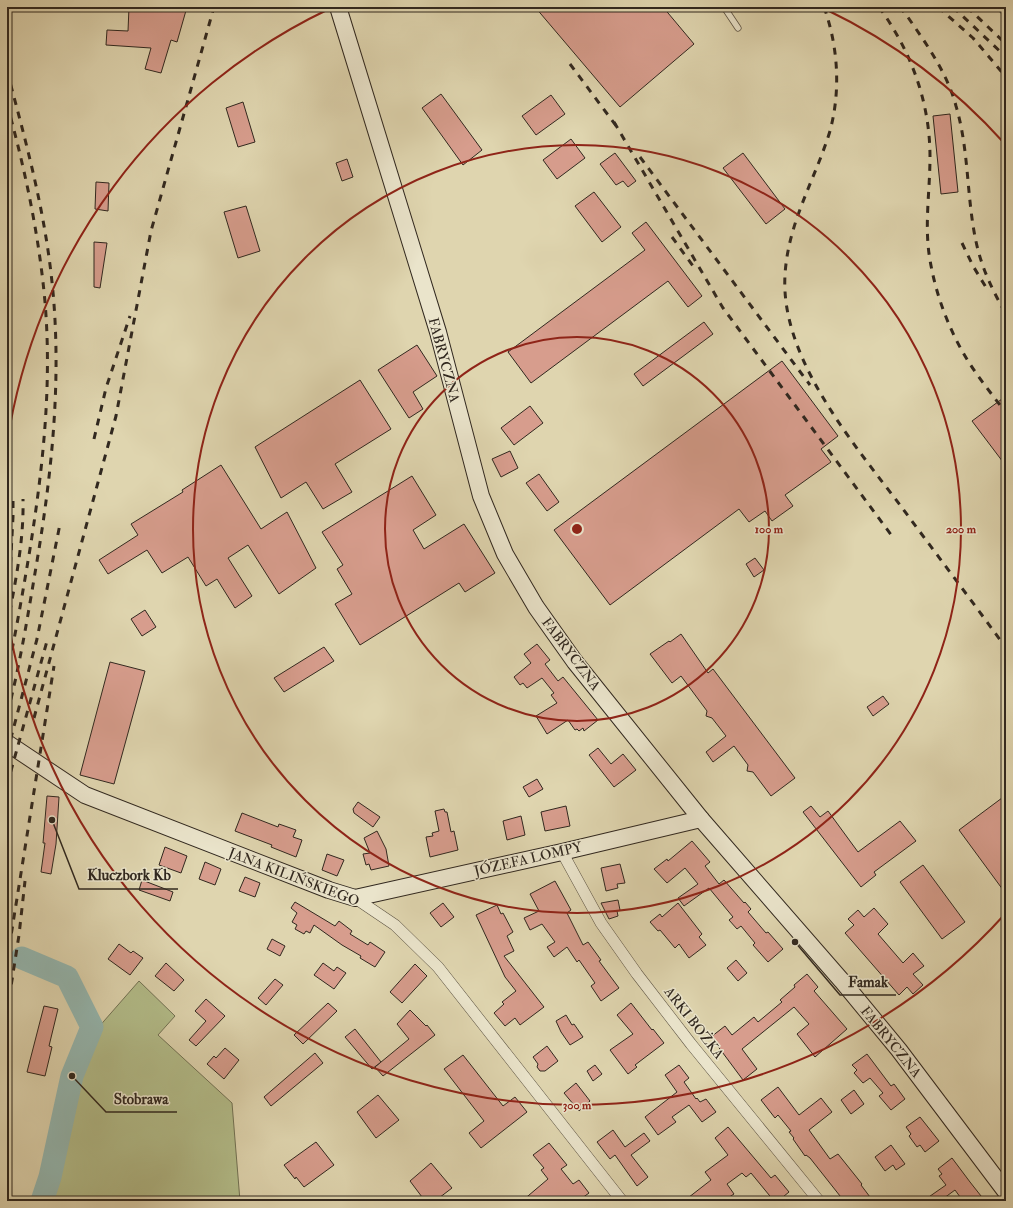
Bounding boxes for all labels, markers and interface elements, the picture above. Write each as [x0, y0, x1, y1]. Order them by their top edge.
street label: FABRYCZNA [425, 316, 464, 404]
centre of rings [570, 522, 584, 536]
text: 100 m [755, 522, 784, 537]
text: 200 m [946, 522, 977, 537]
street label: FABRYCZNA [538, 614, 604, 694]
street label: JÓZEFA LOMPY [471, 838, 584, 880]
street label: JANA KILIŃSKIEGO [225, 844, 362, 910]
callout: Kluczbork Kb [79, 862, 178, 889]
text: Kluczbork Kb [87, 866, 171, 885]
callout: Famak [840, 968, 896, 995]
text: Famak [848, 973, 889, 992]
street label: ARKI BOŻKA [660, 983, 728, 1063]
street label: FABRYCZNA [857, 1003, 925, 1081]
callout: Stobrawa [106, 1085, 177, 1112]
text: Stobrawa [114, 1090, 169, 1109]
text: 300 m [563, 1098, 592, 1113]

